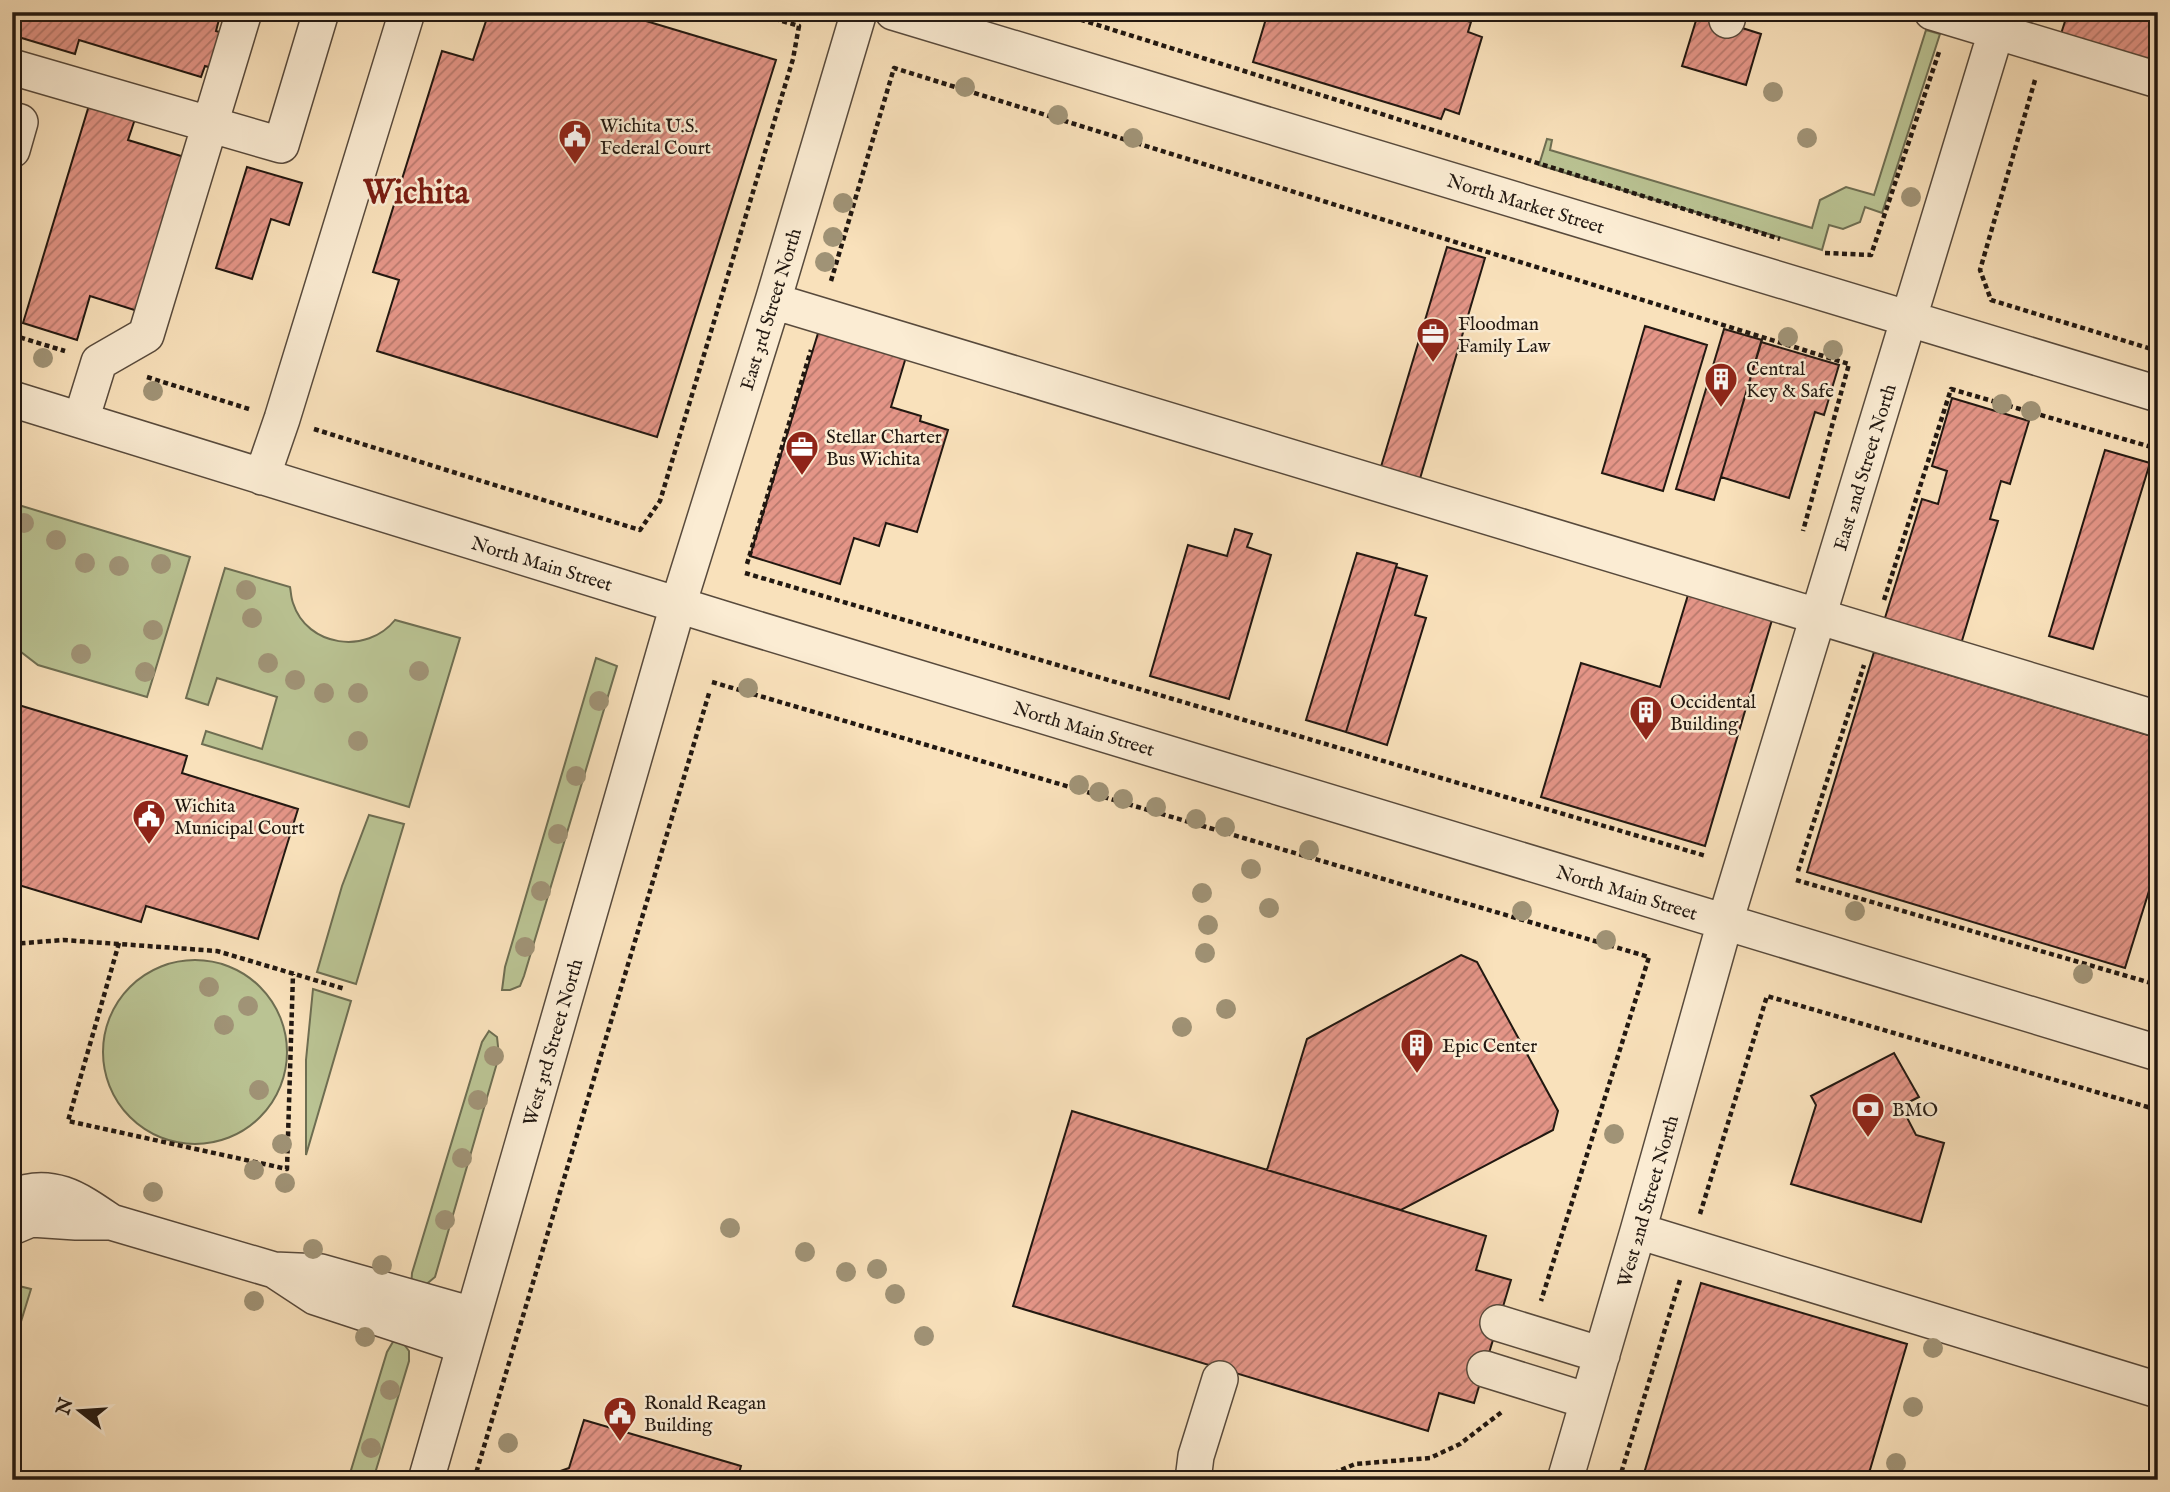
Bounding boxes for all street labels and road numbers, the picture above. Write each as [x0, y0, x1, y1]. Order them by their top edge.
street label: North Market Street [1444, 170, 1608, 240]
street label: East 3rd Street North [736, 226, 808, 393]
street label: East 2nd Street North [1829, 381, 1903, 554]
street label: North Main Street [468, 532, 615, 598]
street label: North Main Street [1010, 697, 1157, 763]
street label: North Main Street [1553, 861, 1700, 927]
street label: West 3rd Street North [519, 956, 589, 1129]
street label: West 2nd Street North [1613, 1113, 1685, 1290]

